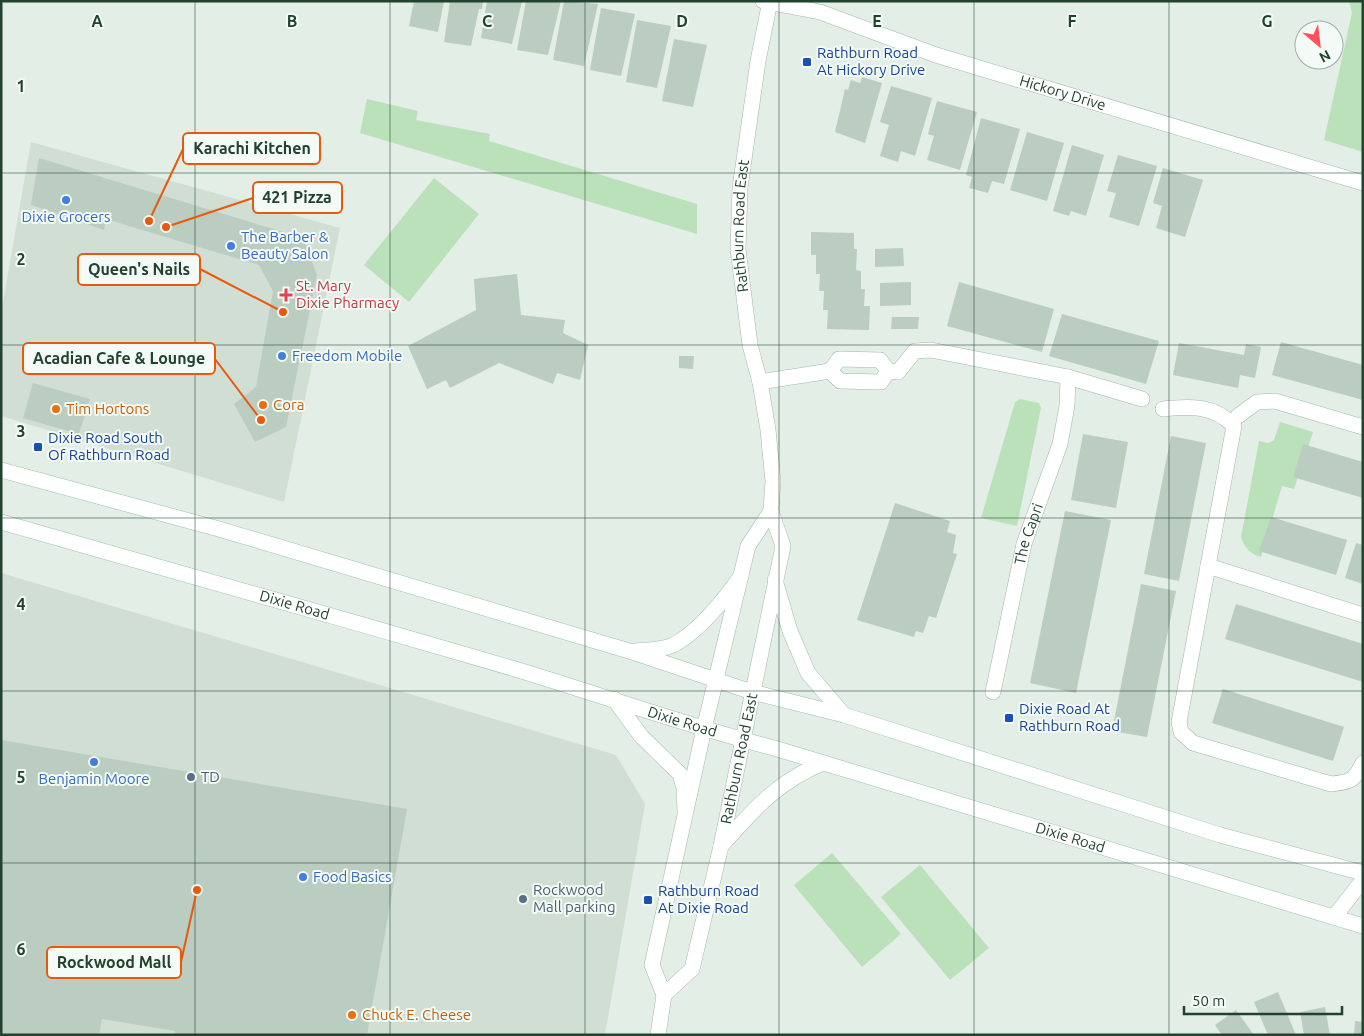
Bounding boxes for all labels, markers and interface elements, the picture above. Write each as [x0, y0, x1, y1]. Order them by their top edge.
text: A [91, 12, 103, 30]
text: B [287, 12, 297, 30]
text: C [482, 12, 492, 30]
text: D [676, 12, 688, 30]
text: E [872, 12, 882, 30]
text: F [1068, 12, 1077, 30]
text: G [1261, 12, 1273, 30]
north arrow [1294, 20, 1344, 70]
place label: Rathburn Road At Hickory Drive [817, 44, 925, 78]
text: N [1317, 47, 1333, 66]
marker: Rathburn Road At Hickory Drive [801, 56, 813, 68]
street label: Hickory Drive [1018, 72, 1108, 113]
text: 1 [16, 77, 26, 95]
callout: Karachi Kitchen [183, 133, 320, 164]
text: Karachi Kitchen [193, 139, 311, 157]
street label: Rathburn Road East [729, 158, 752, 293]
callout: 421 Pizza [253, 182, 342, 213]
text: 421 Pizza [262, 188, 332, 206]
marker: Dixie Grocers [60, 194, 72, 206]
place label: Dixie Grocers [22, 208, 110, 225]
place label: The Barber & Beauty Salon [241, 228, 329, 262]
marker: The Barber & Beauty Salon [225, 240, 237, 252]
text: 2 [16, 250, 26, 268]
callout: Queen's Nails [78, 254, 200, 285]
text: Queen's Nails [88, 260, 190, 278]
place label: St. Mary Dixie Pharmacy [296, 277, 399, 311]
marker: St. Mary Dixie Pharmacy [280, 289, 292, 301]
callout: Acadian Cafe & Lounge [23, 343, 215, 374]
place label: Freedom Mobile [292, 347, 402, 364]
text: Acadian Cafe & Lounge [33, 349, 205, 367]
marker: Freedom Mobile [276, 350, 288, 362]
place label: Cora [273, 396, 304, 413]
marker: Cora [257, 399, 269, 411]
place label: Tim Hortons [66, 400, 149, 417]
marker: Tim Hortons [50, 403, 62, 415]
text: 3 [16, 422, 26, 440]
place label: Dixie Road South Of Rathburn Road [48, 429, 170, 463]
marker: Dixie Road South Of Rathburn Road [32, 441, 44, 453]
street label: The Capri [1011, 501, 1046, 566]
street label: Dixie Road [258, 587, 331, 623]
text: 4 [16, 595, 26, 613]
street label: Rathburn Road East [717, 691, 760, 825]
place label: Dixie Road At Rathburn Road [1019, 700, 1120, 734]
street label: Dixie Road [646, 703, 719, 740]
marker: Dixie Road At Rathburn Road [1003, 712, 1015, 724]
marker: Benjamin Moore [88, 756, 100, 768]
text: 5 [16, 768, 26, 786]
place label: TD [201, 768, 220, 785]
place label: Benjamin Moore [39, 770, 149, 787]
marker: TD [185, 771, 197, 783]
street label: Dixie Road [1034, 819, 1107, 856]
place label: Food Basics [313, 868, 392, 885]
marker: Food Basics [297, 871, 309, 883]
place label: Rockwood Mall parking [533, 881, 616, 915]
place label: Rathburn Road At Dixie Road [658, 882, 759, 916]
marker: Rockwood Mall parking [517, 893, 529, 905]
marker: Rathburn Road At Dixie Road [642, 894, 654, 906]
text: 6 [16, 940, 26, 958]
callout: Rockwood Mall [47, 947, 181, 978]
text: Rockwood Mall [57, 953, 171, 971]
scale bar [1184, 984, 1342, 1016]
text: 50 m [1192, 992, 1225, 1009]
place label: Chuck E. Cheese [362, 1006, 471, 1023]
marker: Chuck E. Cheese [346, 1009, 358, 1021]

